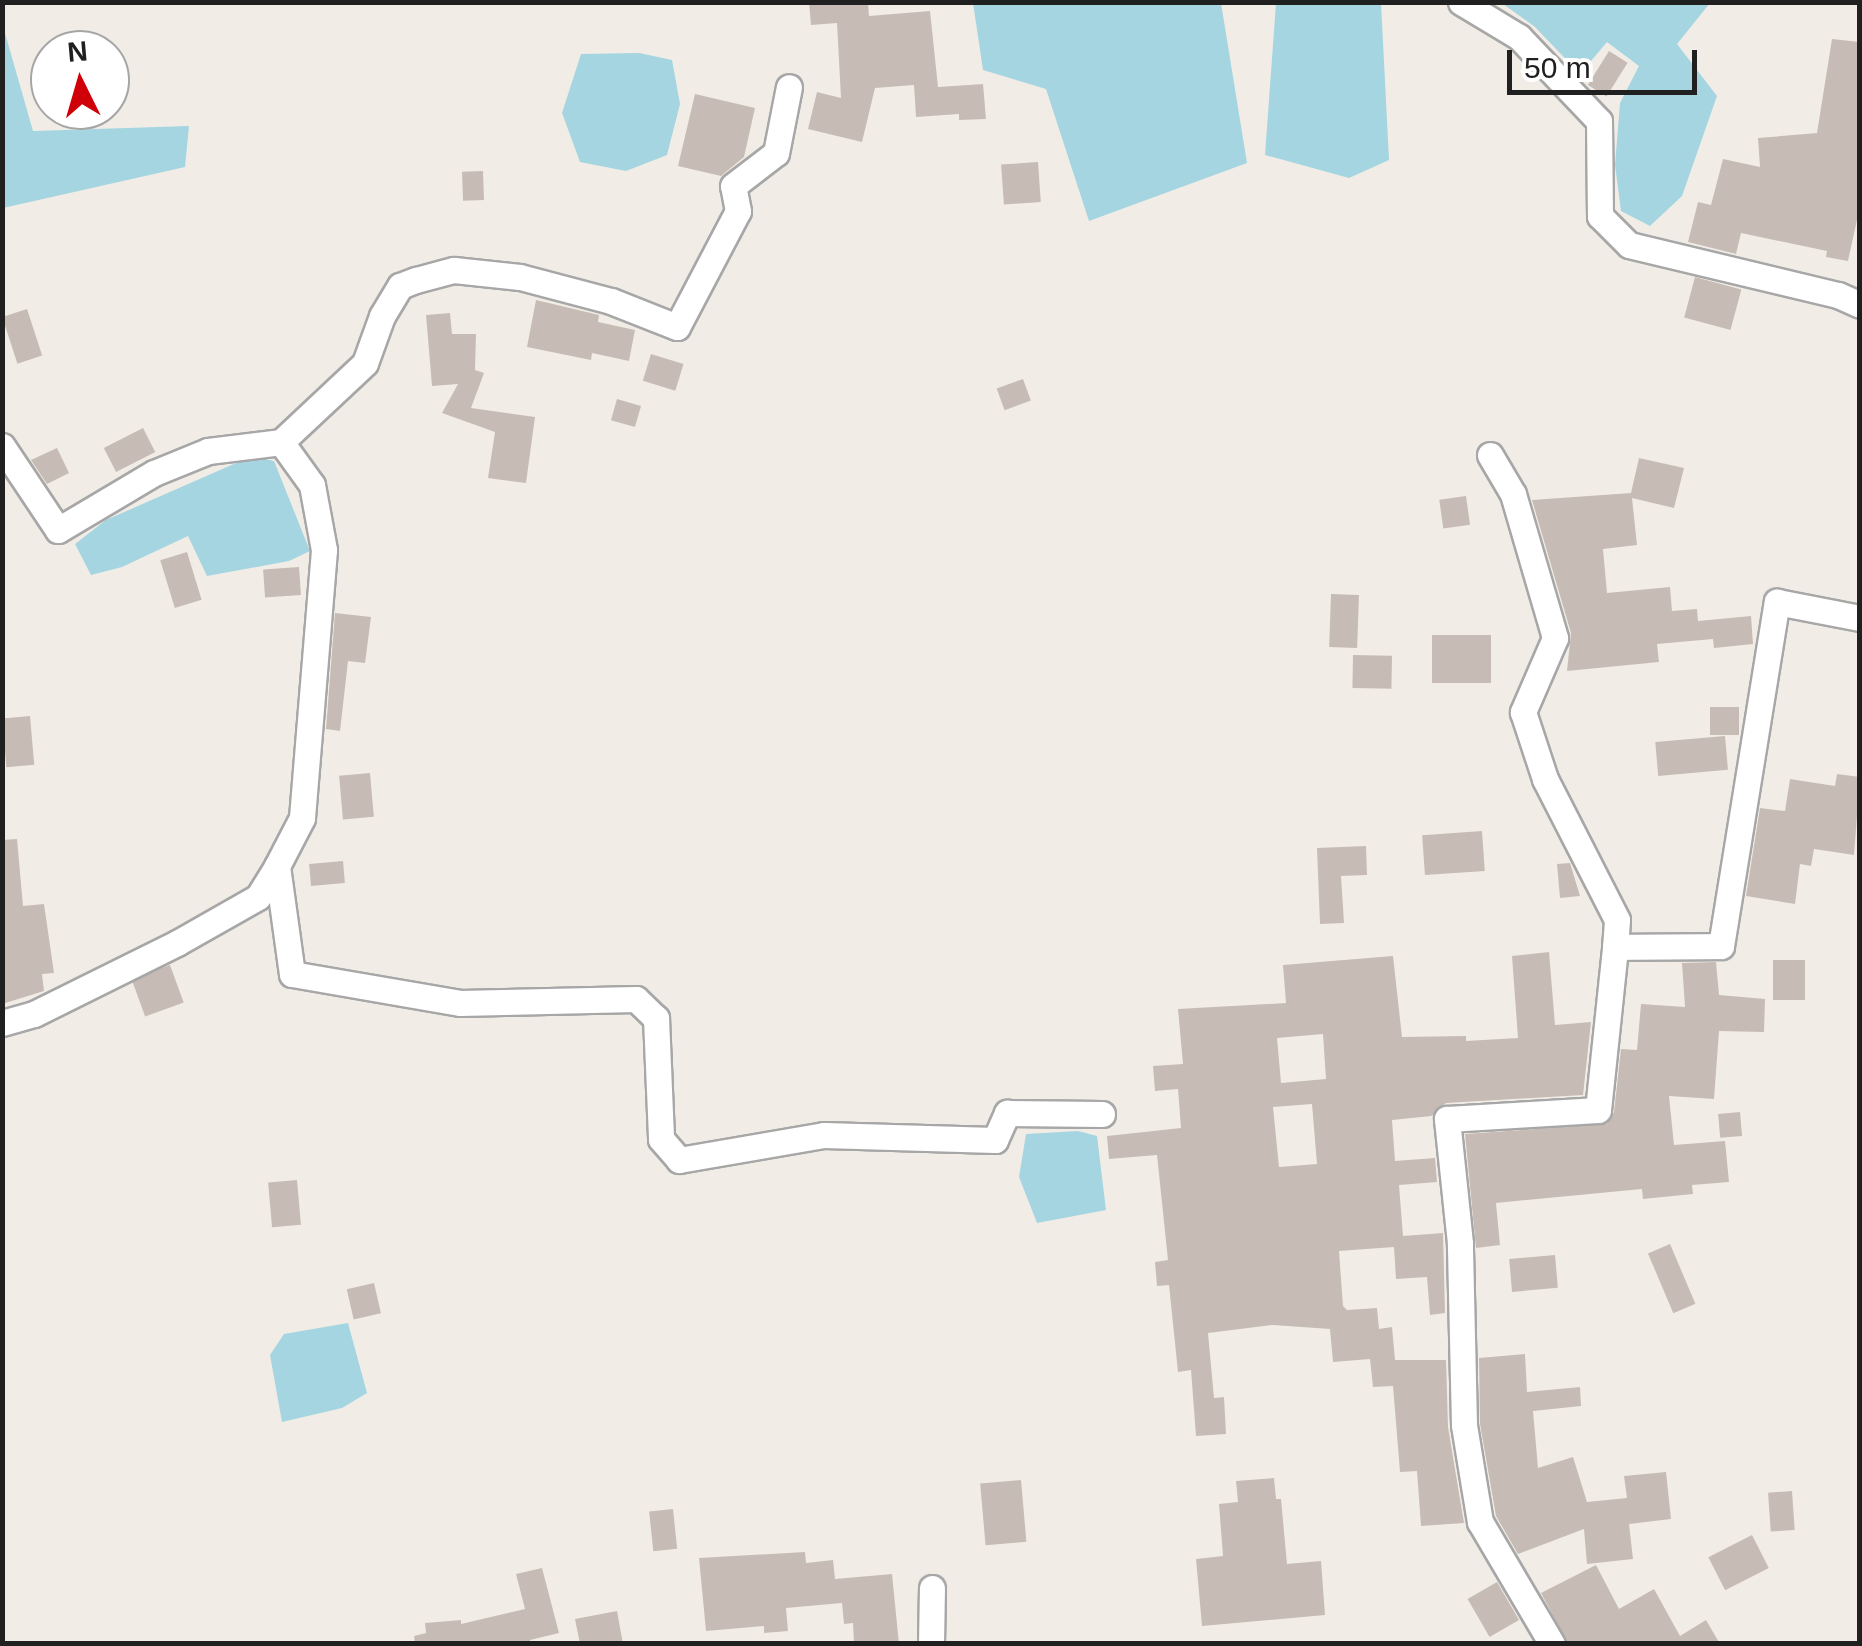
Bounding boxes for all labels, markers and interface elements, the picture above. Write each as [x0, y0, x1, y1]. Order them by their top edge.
north arrow [30, 30, 130, 130]
scale bar [1512, 30, 1702, 92]
text: N [66, 35, 89, 68]
text: 50 m [1524, 51, 1591, 84]

